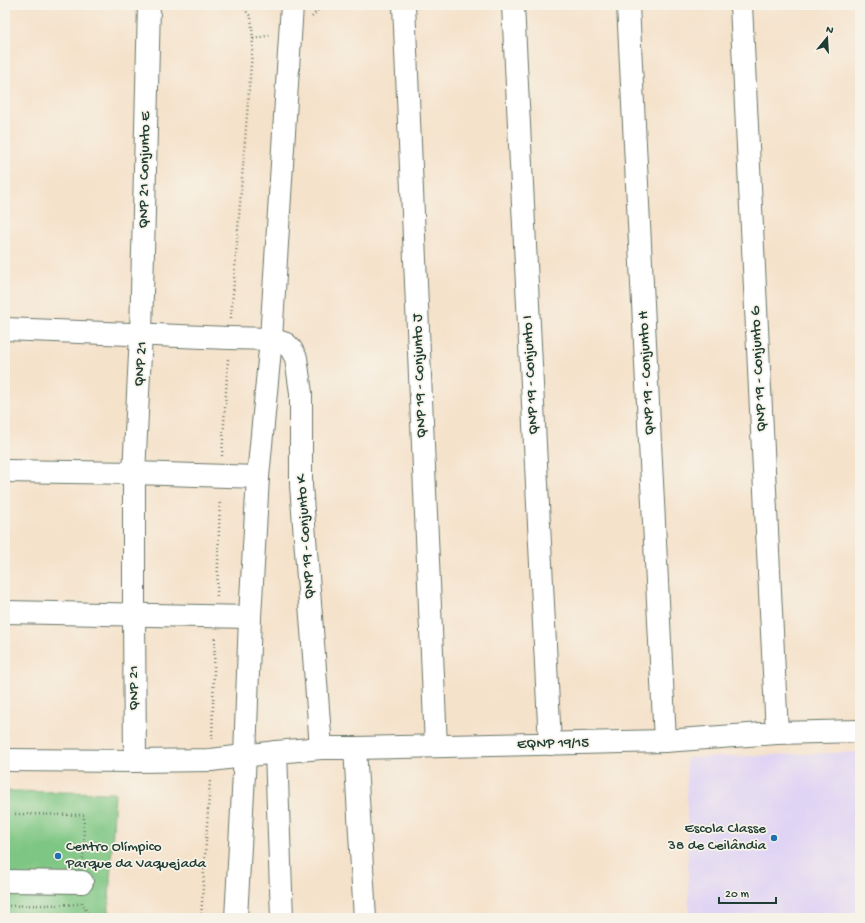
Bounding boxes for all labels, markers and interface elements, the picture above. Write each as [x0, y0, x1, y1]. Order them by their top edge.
north arrow [807, 18, 847, 58]
text: N [824, 24, 835, 37]
street label: QNP 21 Conjunto E [135, 111, 155, 229]
street label: QNP 19 - Conjunto G [747, 305, 771, 432]
street label: QNP 19 - Conjunto H [635, 310, 659, 436]
street label: QNP 19 - Conjunto J [409, 313, 431, 438]
street label: QNP 19 - Conjunto I [519, 315, 543, 435]
street label: QNP 21 [130, 341, 152, 387]
street label: QNP 19 - Conjunto K [293, 473, 319, 600]
street label: QNP 21 [125, 665, 143, 711]
street label: EQNP 19/15 [517, 734, 589, 754]
place label: Escola Classe 38 de Ceilândia [667, 820, 767, 855]
marker: Escola Classe 38 de Ceilândia [769, 833, 779, 843]
place label: Centro Olímpico Parque da Vaquejada [65, 838, 207, 873]
marker: Centro Olímpico Parque da Vaquejada [53, 851, 63, 861]
scale bar [719, 879, 776, 905]
text: 20 m [725, 888, 750, 902]

